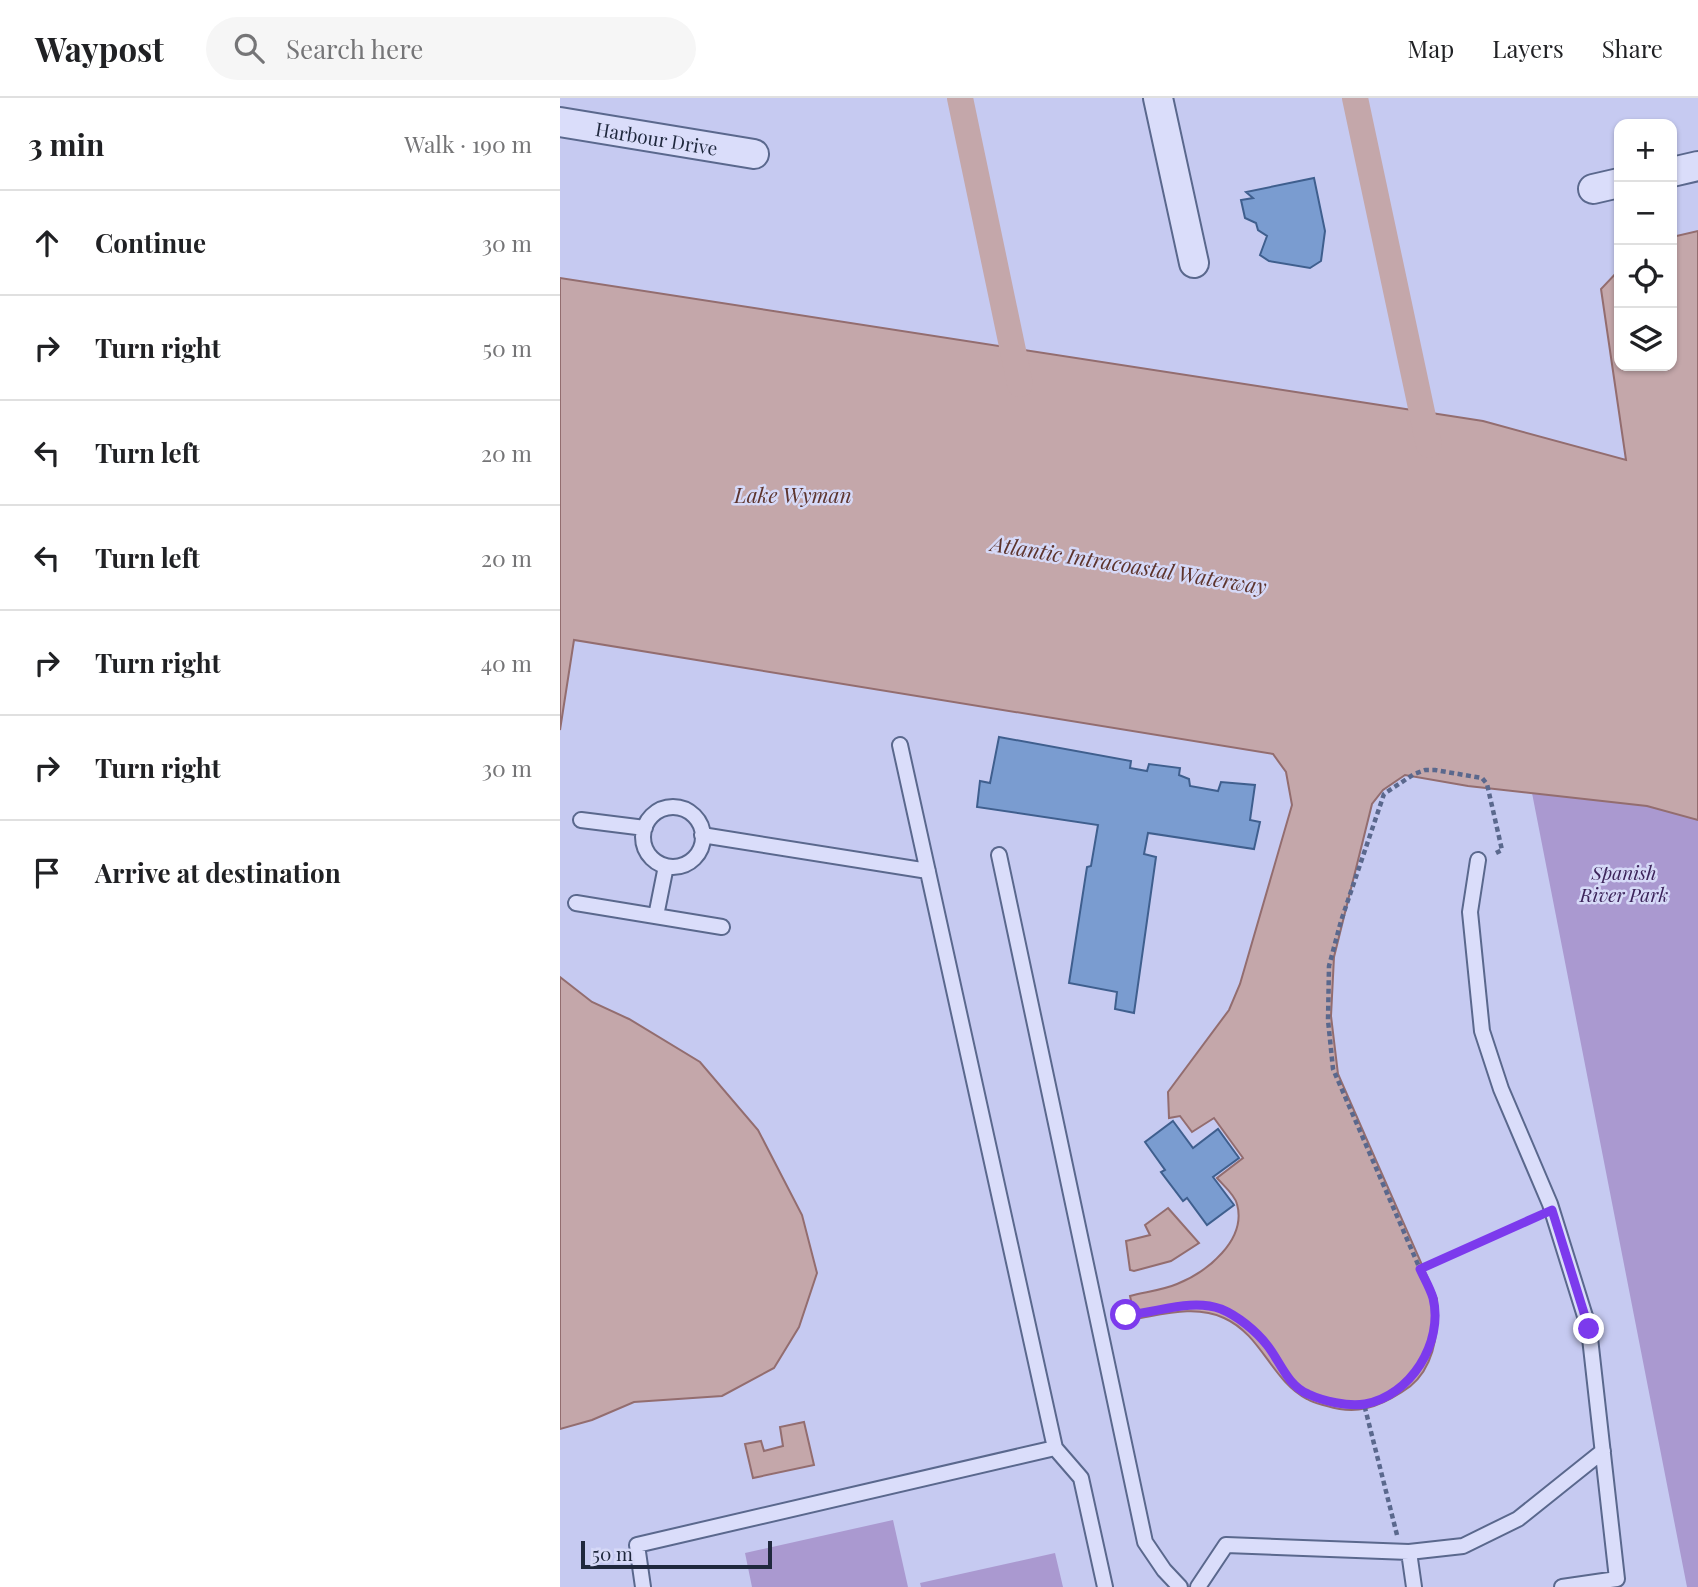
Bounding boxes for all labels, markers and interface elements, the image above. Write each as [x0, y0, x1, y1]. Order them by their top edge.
search box [206, 17, 696, 80]
text: Waypost [35, 26, 164, 70]
icon: search [230, 29, 268, 67]
text: Search here [286, 31, 423, 66]
text: Map [1408, 32, 1454, 64]
text: Layers [1492, 32, 1564, 64]
text: Share [1602, 32, 1663, 64]
street label: Harbour Drive [594, 115, 720, 161]
map controls [1614, 119, 1677, 371]
button: + [1614, 119, 1677, 182]
text: 3 min [28, 124, 104, 164]
text: Walk · 190 m [404, 128, 532, 159]
button: − [1614, 182, 1677, 245]
icon: ahead [28, 224, 66, 262]
text: Continue [95, 225, 206, 260]
text: 30 m [482, 227, 532, 258]
button: locate [1614, 245, 1677, 308]
button: layers [1614, 308, 1677, 371]
icon: right [28, 329, 66, 367]
text: Turn right [95, 330, 221, 365]
text: 50 m [483, 332, 532, 363]
icon: left [28, 434, 66, 472]
text: Turn left [95, 435, 200, 470]
text: 20 m [481, 437, 532, 468]
water label: Lake Wyman [733, 480, 852, 508]
water label: Atlantic Intracoastal Waterway [987, 528, 1269, 600]
icon: left [28, 539, 66, 577]
text: Turn left [95, 540, 200, 575]
text: 20 m [481, 542, 532, 573]
icon: right [28, 644, 66, 682]
text: Turn right [95, 645, 221, 680]
text: 40 m [481, 647, 532, 678]
icon: right [28, 749, 66, 787]
text: Turn right [95, 750, 221, 785]
text: 30 m [482, 752, 532, 783]
icon: arrive [28, 854, 66, 892]
text: Arrive at destination [95, 855, 341, 890]
park label: Spanish River Park [1579, 859, 1668, 907]
route start [1110, 1299, 1141, 1330]
route end [1573, 1313, 1604, 1344]
scale bar [581, 1538, 772, 1570]
text: 50 m [592, 1540, 633, 1566]

